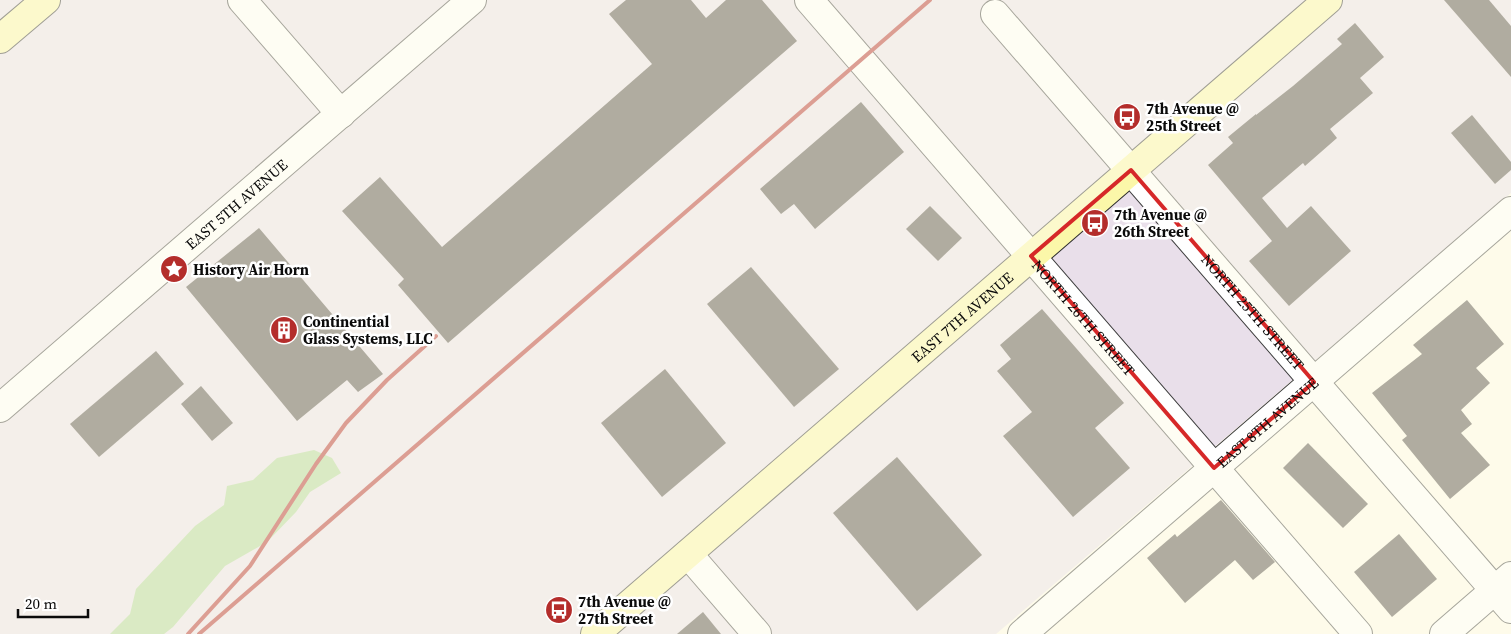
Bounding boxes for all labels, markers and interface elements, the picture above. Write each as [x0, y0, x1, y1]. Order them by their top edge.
place label: 7th Avenue @ 25th Street [1146, 98, 1239, 136]
bus stop icon: 7th Avenue @ 25th Street [1112, 102, 1142, 132]
street label: EAST 5TH AVENUE [181, 154, 292, 254]
place label: 7th Avenue @ 26th Street [1114, 204, 1207, 242]
bus stop icon: 7th Avenue @ 26th Street [1080, 208, 1110, 238]
street label: NORTH 25TH STREET [1197, 249, 1309, 374]
place icon: History Air Horn [159, 254, 189, 284]
street label: NORTH 26TH STREET [1028, 255, 1140, 380]
place label: History Air Horn [193, 259, 309, 280]
street label: EAST 7TH AVENUE [906, 267, 1017, 367]
place label: Continential Glass Systems, LLC [303, 311, 432, 349]
building icon: Continential Glass Systems, LLC [269, 315, 299, 345]
street label: EAST 8TH AVENUE [1212, 372, 1323, 472]
scale bar [18, 586, 88, 618]
place label: 7th Avenue @ 27th Street [578, 591, 671, 629]
text: 20 m [25, 593, 57, 614]
bus stop icon: 7th Avenue @ 27th Street [544, 595, 574, 625]

